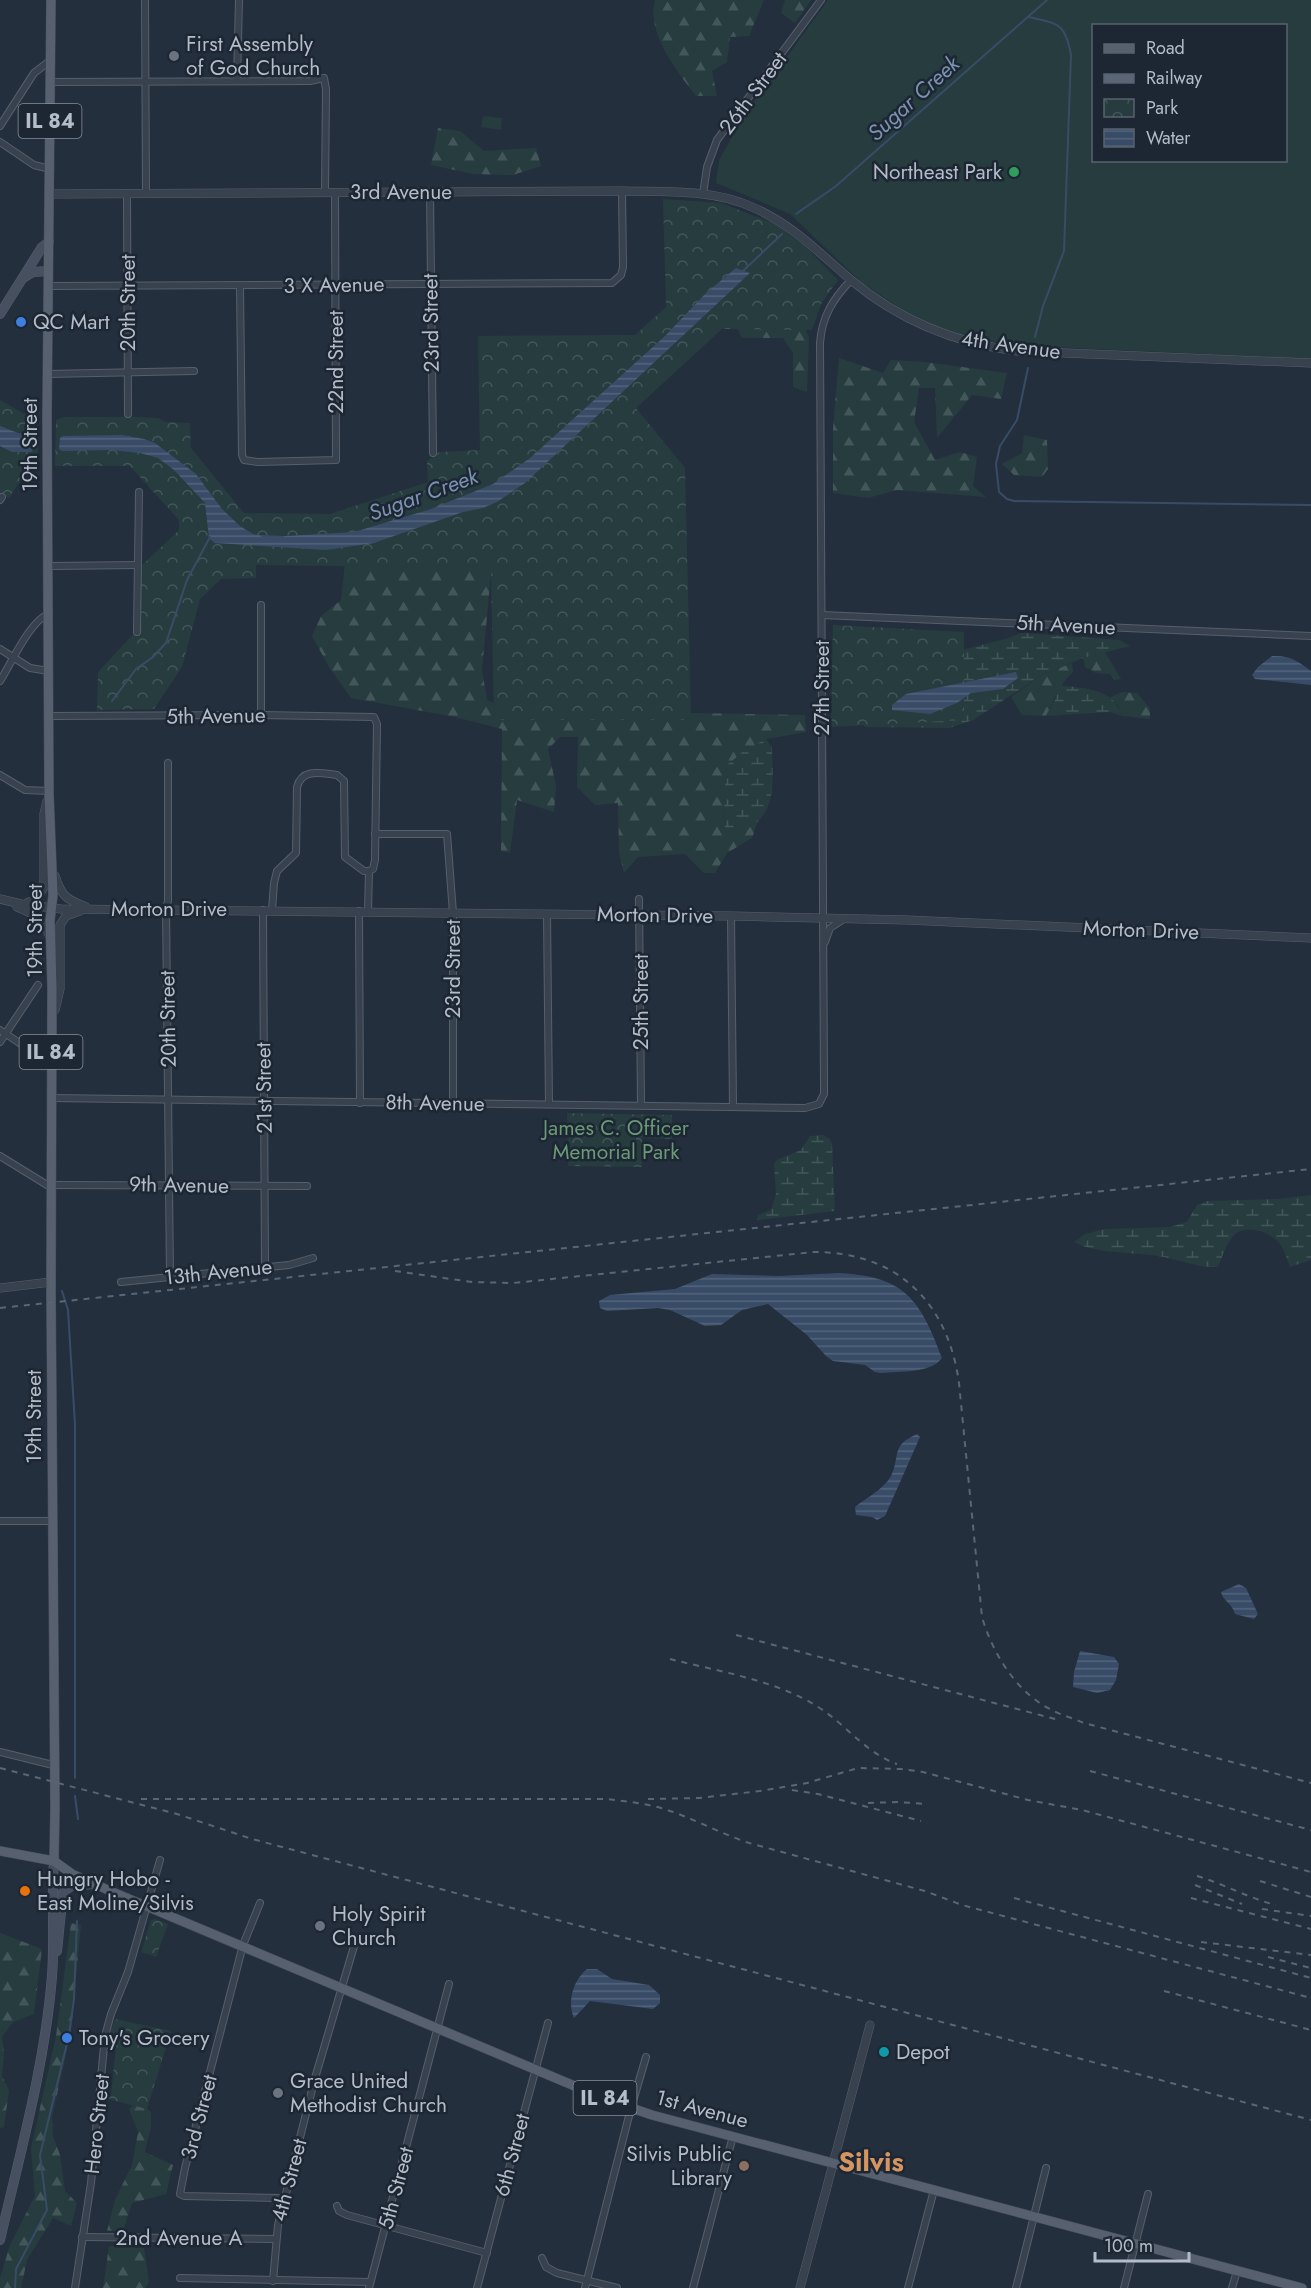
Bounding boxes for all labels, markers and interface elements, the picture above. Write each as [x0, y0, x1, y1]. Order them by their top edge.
legend [1092, 24, 1287, 162]
place label: First Assembly of God Church [186, 29, 320, 83]
text: Road [1146, 35, 1185, 61]
street label: 26th Street [712, 45, 794, 141]
water label: Sugar Creek [860, 47, 967, 148]
marker: First Assembly of God Church [167, 49, 181, 63]
text: Railway [1146, 65, 1202, 91]
text: Park [1146, 95, 1178, 121]
road number: IL 84 [19, 104, 82, 138]
text: Water [1146, 125, 1191, 151]
place label: Northeast Park [873, 157, 1003, 187]
marker: Northeast Park [1007, 165, 1021, 179]
street label: 3rd Avenue [350, 177, 452, 207]
street label: 20th Street [113, 254, 143, 352]
street label: 3 X Avenue [283, 269, 385, 301]
street label: 23rd Street [415, 273, 447, 373]
place label: QC Mart [33, 307, 110, 337]
street label: 22nd Street [321, 310, 351, 414]
marker: QC Mart [14, 315, 28, 329]
street label: 4th Avenue [959, 323, 1063, 367]
street label: 19th Street [15, 398, 45, 492]
water label: Sugar Creek [364, 459, 484, 529]
street label: 5th Avenue [1015, 607, 1117, 643]
street label: 27th Street [807, 640, 837, 736]
street label: 5th Avenue [166, 700, 266, 732]
street label: 19th Street [20, 884, 50, 978]
street label: Morton Drive [111, 894, 227, 924]
street label: Morton Drive [597, 899, 714, 931]
street label: Morton Drive [1082, 913, 1200, 947]
street label: 23rd Street [438, 920, 468, 1019]
street label: 25th Street [626, 954, 656, 1050]
street label: 20th Street [152, 970, 184, 1068]
road number: IL 84 [20, 1035, 82, 1069]
street label: 21st Street [248, 1042, 280, 1134]
street label: 8th Avenue [385, 1087, 485, 1119]
park label: James C. Officer Memorial Park [540, 1113, 690, 1167]
street label: 9th Avenue [129, 1169, 229, 1201]
street label: 13th Avenue [162, 1251, 274, 1293]
street label: 19th Street [19, 1370, 49, 1464]
place label: Hungry Hobo - East Moline/Silvis [37, 1864, 194, 1918]
marker: Hungry Hobo - East Moline/Silvis [18, 1884, 32, 1898]
place label: Holy Spirit Church [332, 1899, 426, 1953]
marker: Holy Spirit Church [313, 1919, 327, 1933]
place label: Tony's Grocery [79, 2023, 210, 2053]
marker: Tony's Grocery [60, 2031, 74, 2045]
place label: Depot [896, 2037, 950, 2067]
marker: Depot [877, 2045, 891, 2059]
place label: Grace United Methodist Church [290, 2066, 447, 2120]
street label: 3rd Street [173, 2071, 225, 2163]
street label: Hero Street [77, 2072, 117, 2176]
road number: IL 84 [574, 2081, 636, 2115]
street label: 1st Avenue [652, 2082, 752, 2136]
marker: Grace United Methodist Church [271, 2086, 285, 2100]
street label: 6th Street [487, 2110, 537, 2200]
street label: 4th Street [264, 2135, 314, 2225]
place label: Silvis Public Library [626, 2139, 733, 2193]
district label: Silvis [838, 2142, 904, 2181]
street label: 5th Street [371, 2143, 421, 2233]
marker: Silvis Public Library [737, 2159, 751, 2173]
street label: 2nd Avenue A [116, 2223, 243, 2253]
scale bar [1095, 2225, 1190, 2263]
text: 100 m [1104, 2233, 1153, 2259]

